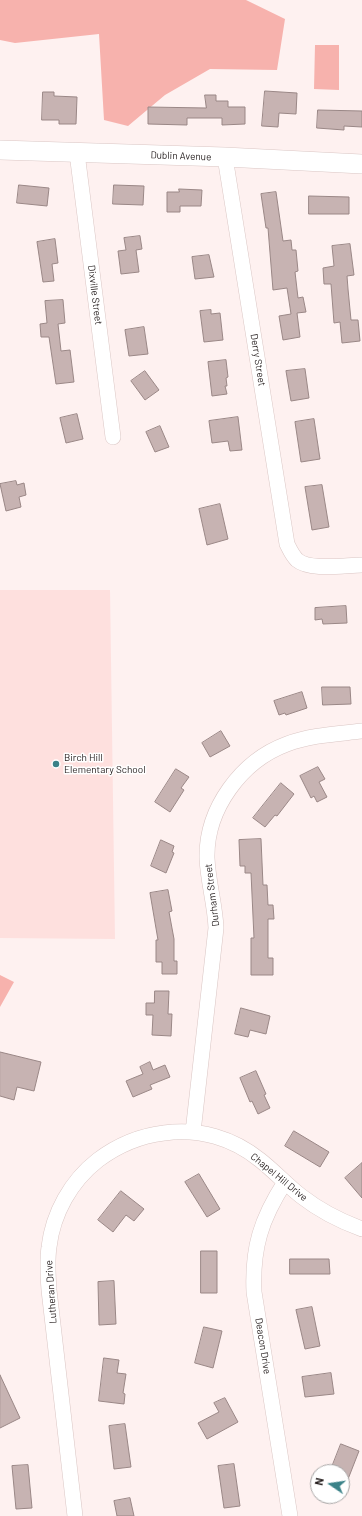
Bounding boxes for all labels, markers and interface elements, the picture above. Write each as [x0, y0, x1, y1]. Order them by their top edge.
street label: Dublin Avenue [150, 149, 212, 163]
street label: Dixville Street [85, 264, 105, 326]
street label: Derry Street [248, 333, 268, 387]
place label: Birch Hill Elementary School [64, 752, 145, 776]
marker: Birch Hill Elementary School [51, 759, 61, 769]
street label: Durham Street [202, 863, 222, 927]
street label: Chapel Hill Drive [248, 1150, 310, 1204]
street label: Lutheran Drive [43, 1260, 59, 1324]
street label: Deacon Drive [253, 1317, 273, 1375]
north arrow [310, 1464, 350, 1504]
text: N [312, 1476, 326, 1486]

